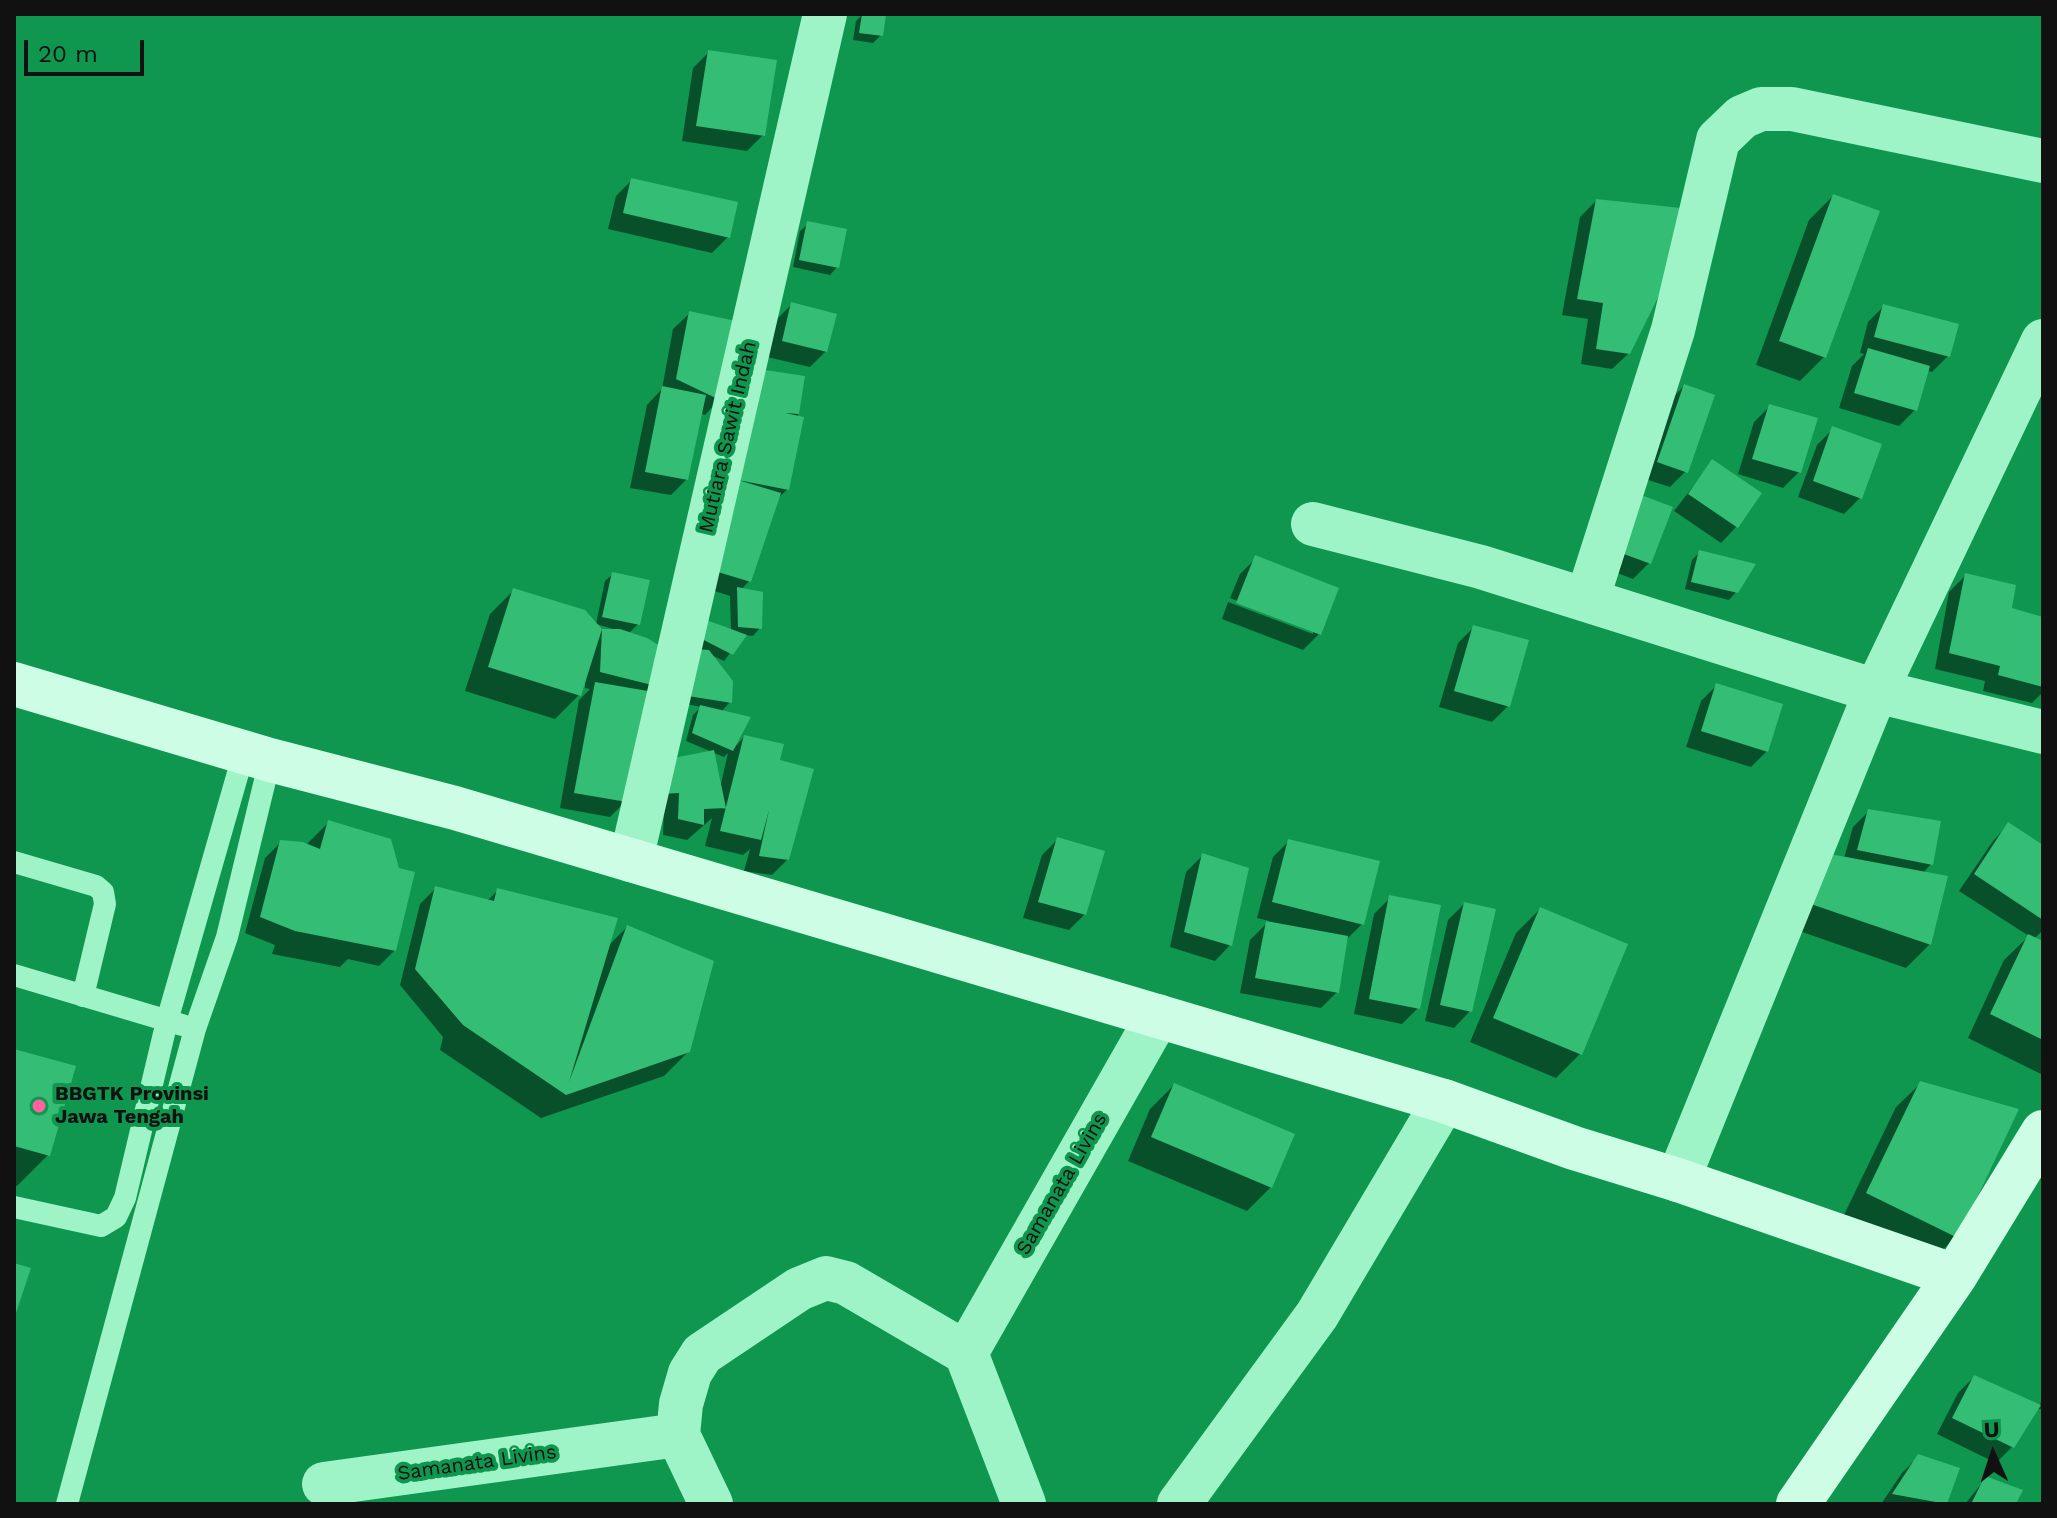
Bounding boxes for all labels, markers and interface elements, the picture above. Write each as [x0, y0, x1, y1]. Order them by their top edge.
scale bar [28, 24, 148, 74]
text: 20 m [38, 40, 98, 68]
street label: Mutiara Sawit Indah [694, 339, 762, 535]
place label: BBGTK Provinsi Jawa Tengah [55, 1082, 209, 1129]
marker: BBGTK Provinsi Jawa Tengah [30, 1097, 48, 1115]
street label: Samanata Livins [1012, 1109, 1112, 1259]
north arrow [1953, 1414, 2033, 1494]
text: U [1983, 1417, 2000, 1442]
street label: Samanata Livins [396, 1440, 558, 1486]

